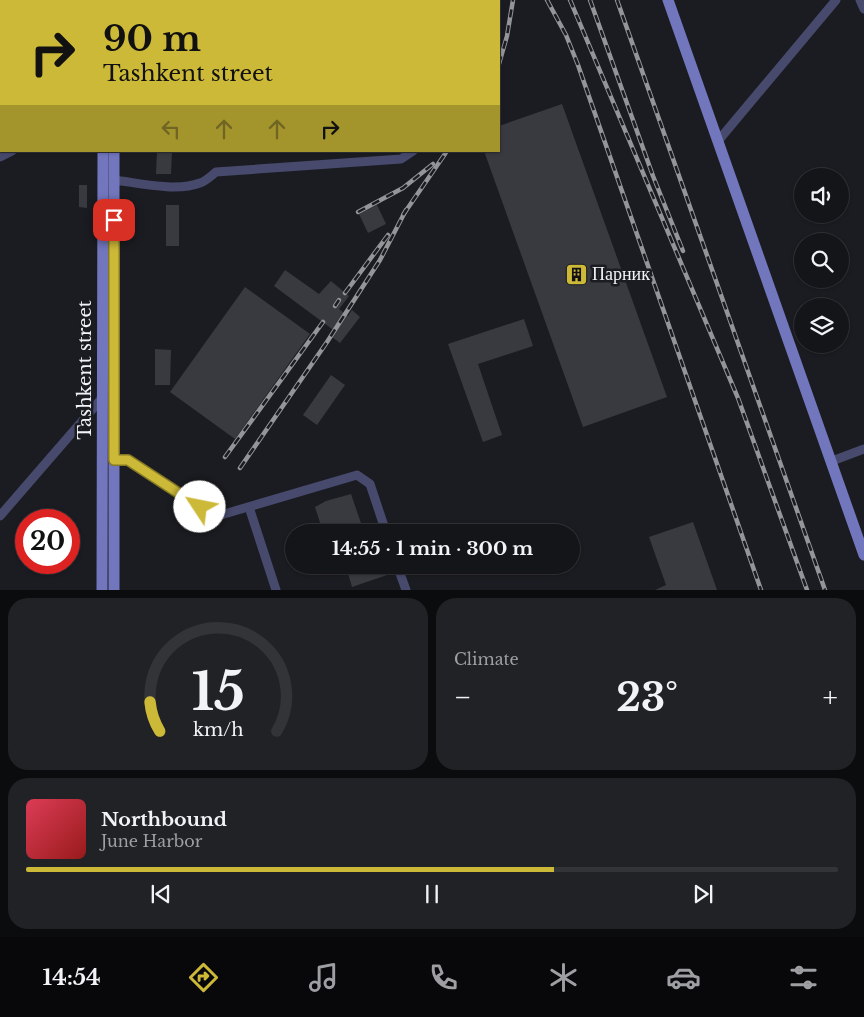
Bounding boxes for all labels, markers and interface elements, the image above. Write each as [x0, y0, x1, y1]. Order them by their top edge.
text: 90 m [103, 17, 201, 60]
icon: right [20, 20, 85, 85]
text: Tashkent street [103, 60, 273, 87]
icon: left [157, 115, 185, 143]
icon: ahead [210, 115, 238, 143]
icon: ahead [263, 115, 291, 143]
icon: right [316, 115, 344, 143]
map controls [794, 168, 849, 353]
button: sound [794, 168, 849, 223]
pin [93, 199, 135, 241]
icon: arrive [100, 206, 128, 234]
button: search [794, 233, 849, 288]
building icon: Парник [564, 262, 588, 286]
place label: Парник [592, 263, 650, 285]
button: layers [794, 298, 849, 353]
street label: Tashkent street [74, 300, 96, 440]
position arrow [173, 480, 225, 532]
speed limit sign: 20 [15, 509, 80, 574]
text: 14:55 · 1 min · 300 m [332, 537, 533, 560]
text: Climate [454, 649, 519, 669]
text: 15 [191, 660, 245, 724]
text: 23° [616, 674, 678, 721]
text: − [454, 680, 472, 715]
text: + [823, 680, 838, 715]
text: km/h [193, 719, 243, 741]
text: Northbound [101, 808, 227, 831]
text: June Harbor [101, 831, 202, 851]
icon: previous [147, 880, 175, 908]
icon: pause [418, 880, 446, 908]
icon: next [689, 880, 717, 908]
icon: directions [186, 960, 221, 995]
icon: music [306, 960, 341, 995]
icon: phone [426, 960, 461, 995]
icon: climate [546, 960, 581, 995]
icon: car [666, 960, 701, 995]
icon: filters [786, 960, 821, 995]
text: 14:54 [43, 964, 101, 991]

